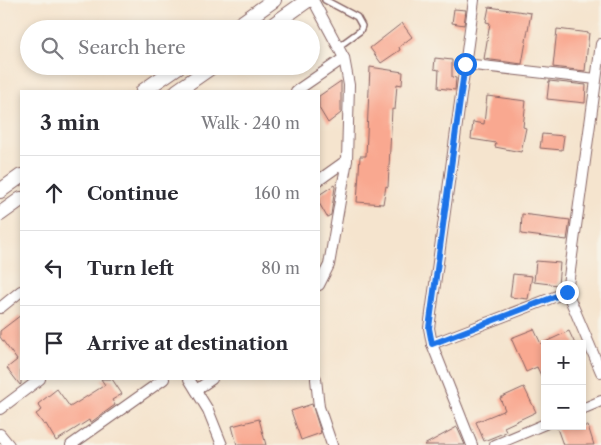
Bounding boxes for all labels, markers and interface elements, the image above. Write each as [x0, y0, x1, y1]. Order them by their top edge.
search box [20, 20, 320, 75]
icon: search [38, 34, 66, 62]
text: Search here [78, 36, 186, 59]
route start [454, 53, 477, 76]
text: 3 min [40, 110, 100, 135]
text: Walk · 240 m [201, 113, 300, 133]
icon: ahead [40, 179, 68, 207]
text: Continue [87, 182, 179, 205]
text: 160 m [255, 183, 300, 203]
icon: left [40, 254, 68, 282]
text: Turn left [87, 257, 174, 280]
text: 80 m [261, 258, 300, 278]
route end [556, 281, 579, 304]
icon: arrive [40, 329, 68, 357]
text: Arrive at destination [87, 332, 288, 355]
map controls [541, 340, 586, 430]
button: + [541, 340, 586, 385]
button: − [541, 385, 586, 430]

